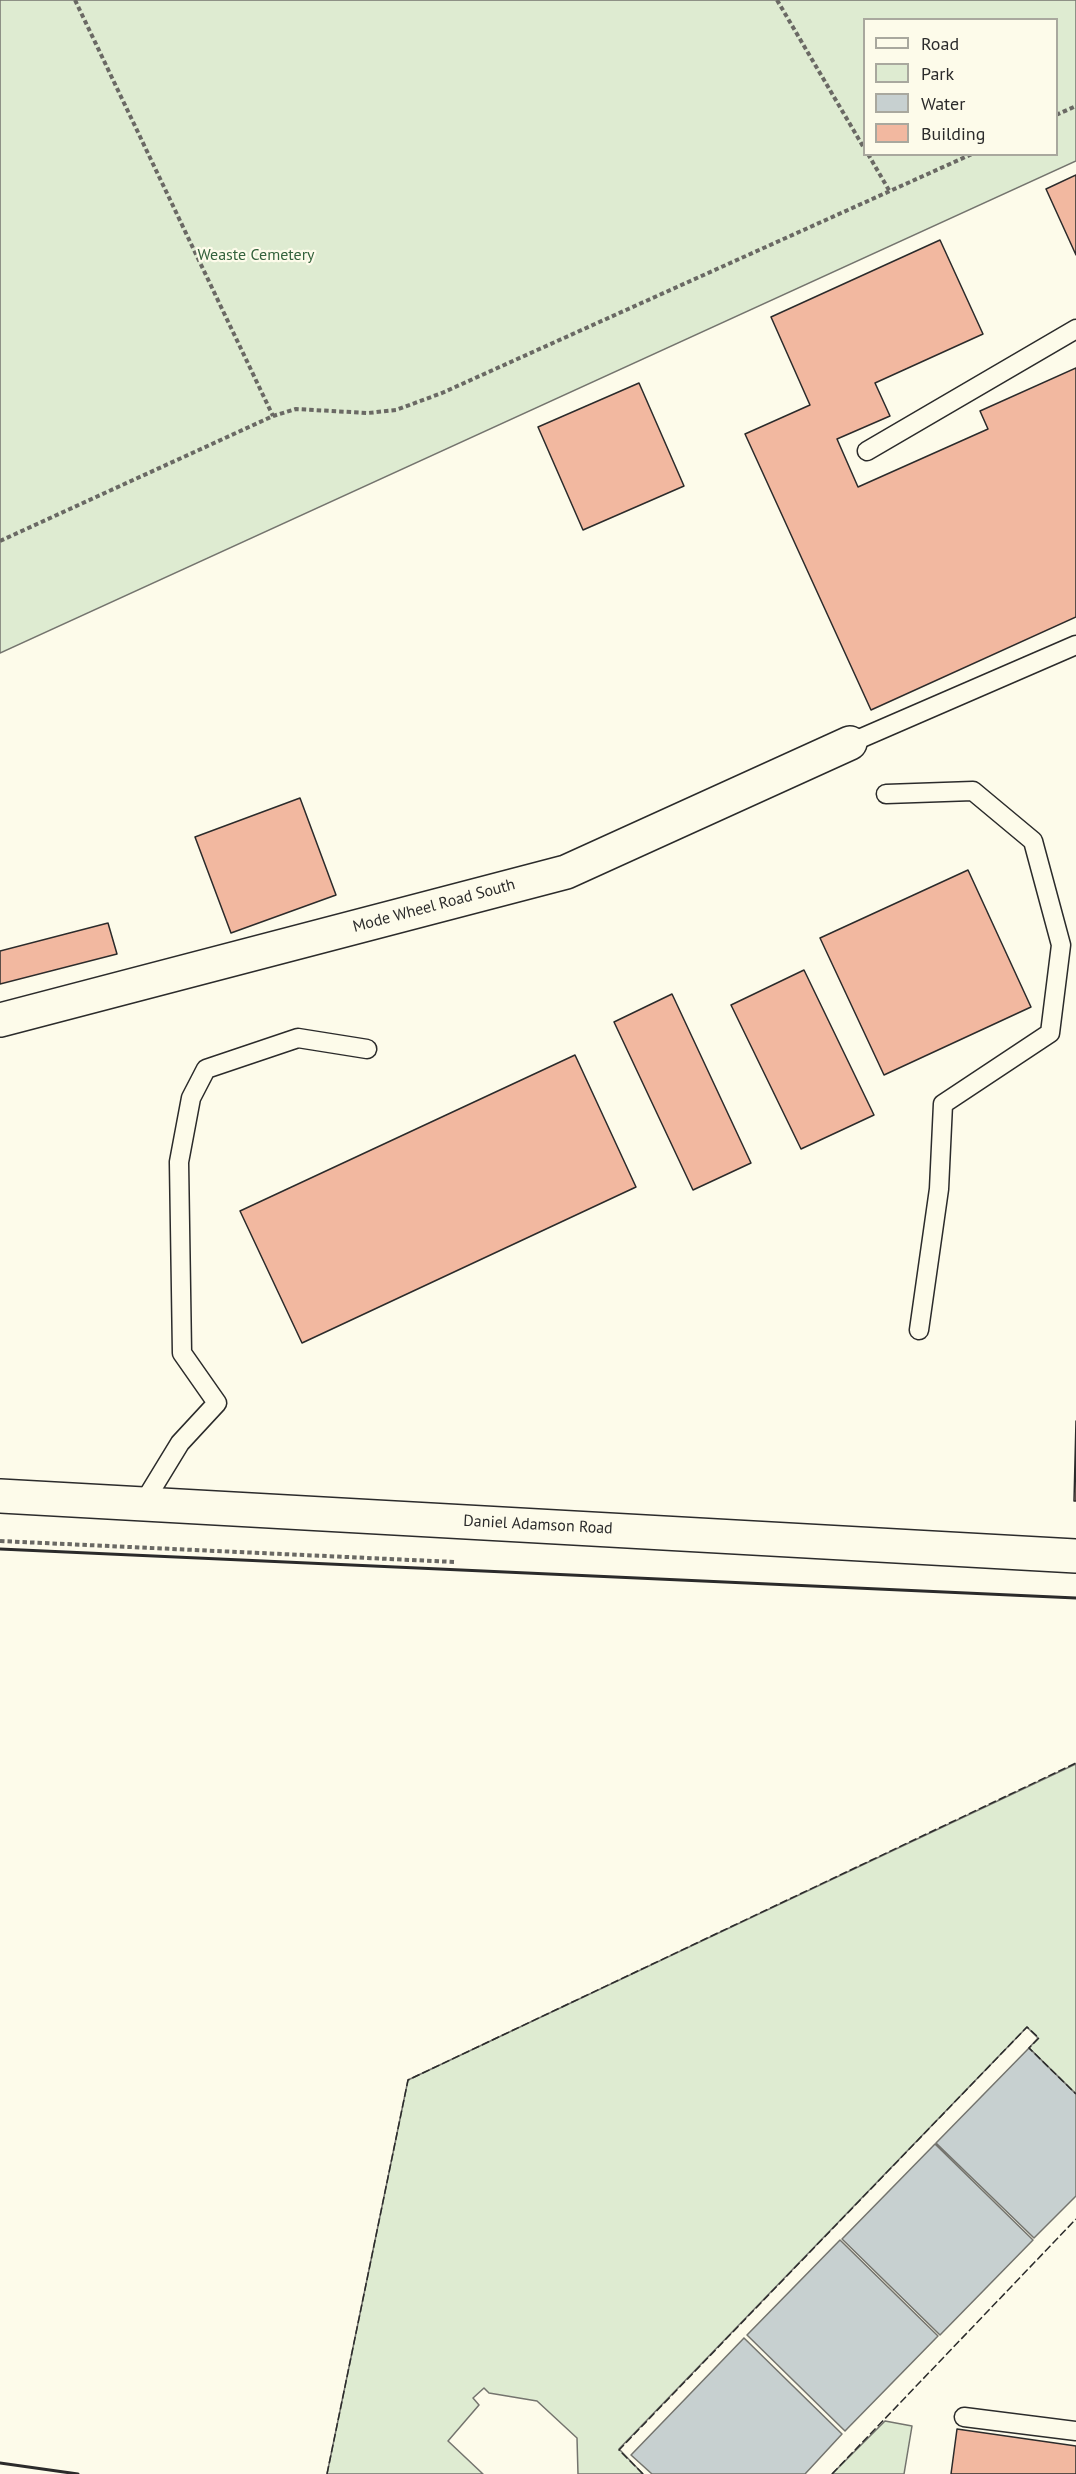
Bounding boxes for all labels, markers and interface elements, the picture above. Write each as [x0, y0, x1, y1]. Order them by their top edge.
legend [863, 18, 1058, 156]
text: Road [921, 32, 959, 55]
text: Park [921, 62, 954, 85]
text: Water [921, 92, 965, 115]
text: Building [921, 122, 985, 145]
park label: Weaste Cemetery [197, 245, 315, 265]
street label: Mode Wheel Road South [351, 875, 517, 937]
street label: Daniel Adamson Road [463, 1511, 613, 1539]

